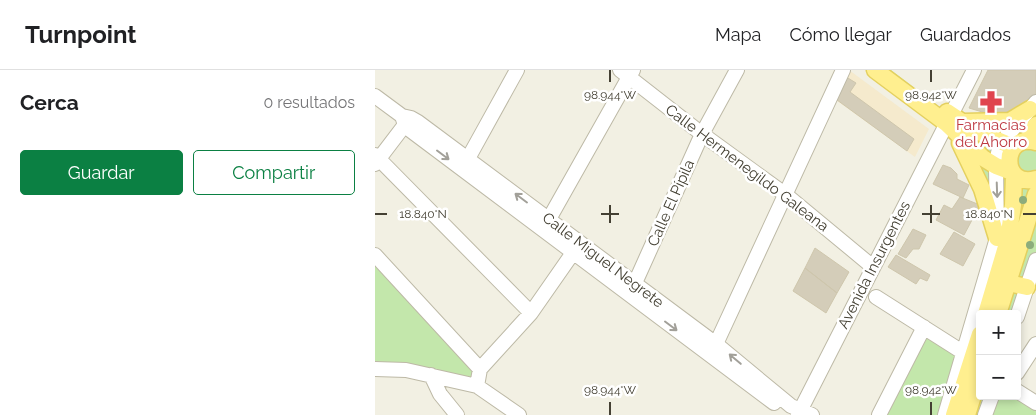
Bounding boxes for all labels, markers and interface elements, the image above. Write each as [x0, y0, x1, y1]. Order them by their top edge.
text: Turnpoint [25, 20, 137, 49]
text: Mapa [715, 24, 761, 45]
text: Cómo llegar [789, 24, 892, 45]
text: Guardados [920, 24, 1011, 45]
text: 98.944°W [584, 88, 637, 102]
text: 98.942°W [905, 88, 957, 102]
pharmacy icon: Farmacias del Ahorro [978, 89, 1004, 115]
text: Cerca [20, 90, 79, 115]
text: 0 resultados [264, 93, 355, 112]
street label: Calle Hermenegildo Galeana [662, 101, 832, 235]
place label: Farmacias del Ahorro [955, 116, 1027, 151]
one-way arrow [437, 149, 450, 160]
button: Guardar [20, 150, 183, 195]
button: Compartir [193, 150, 355, 195]
street label: Calle El Pípila [644, 157, 698, 249]
one-way arrow [992, 182, 1002, 198]
one-way arrow [514, 193, 528, 203]
street label: Avenida Insurgentes [834, 198, 914, 332]
text: 18.840°N [399, 207, 447, 221]
text: 18.840°N [965, 207, 1013, 221]
street label: Calle Miguel Negrete [539, 209, 667, 312]
map controls [976, 310, 1021, 400]
button: + [976, 310, 1021, 355]
one-way arrow [664, 321, 677, 332]
one-way arrow [728, 354, 741, 365]
button: − [976, 355, 1021, 400]
text: 98.944°W [584, 383, 637, 397]
text: 98.942°W [905, 383, 957, 397]

